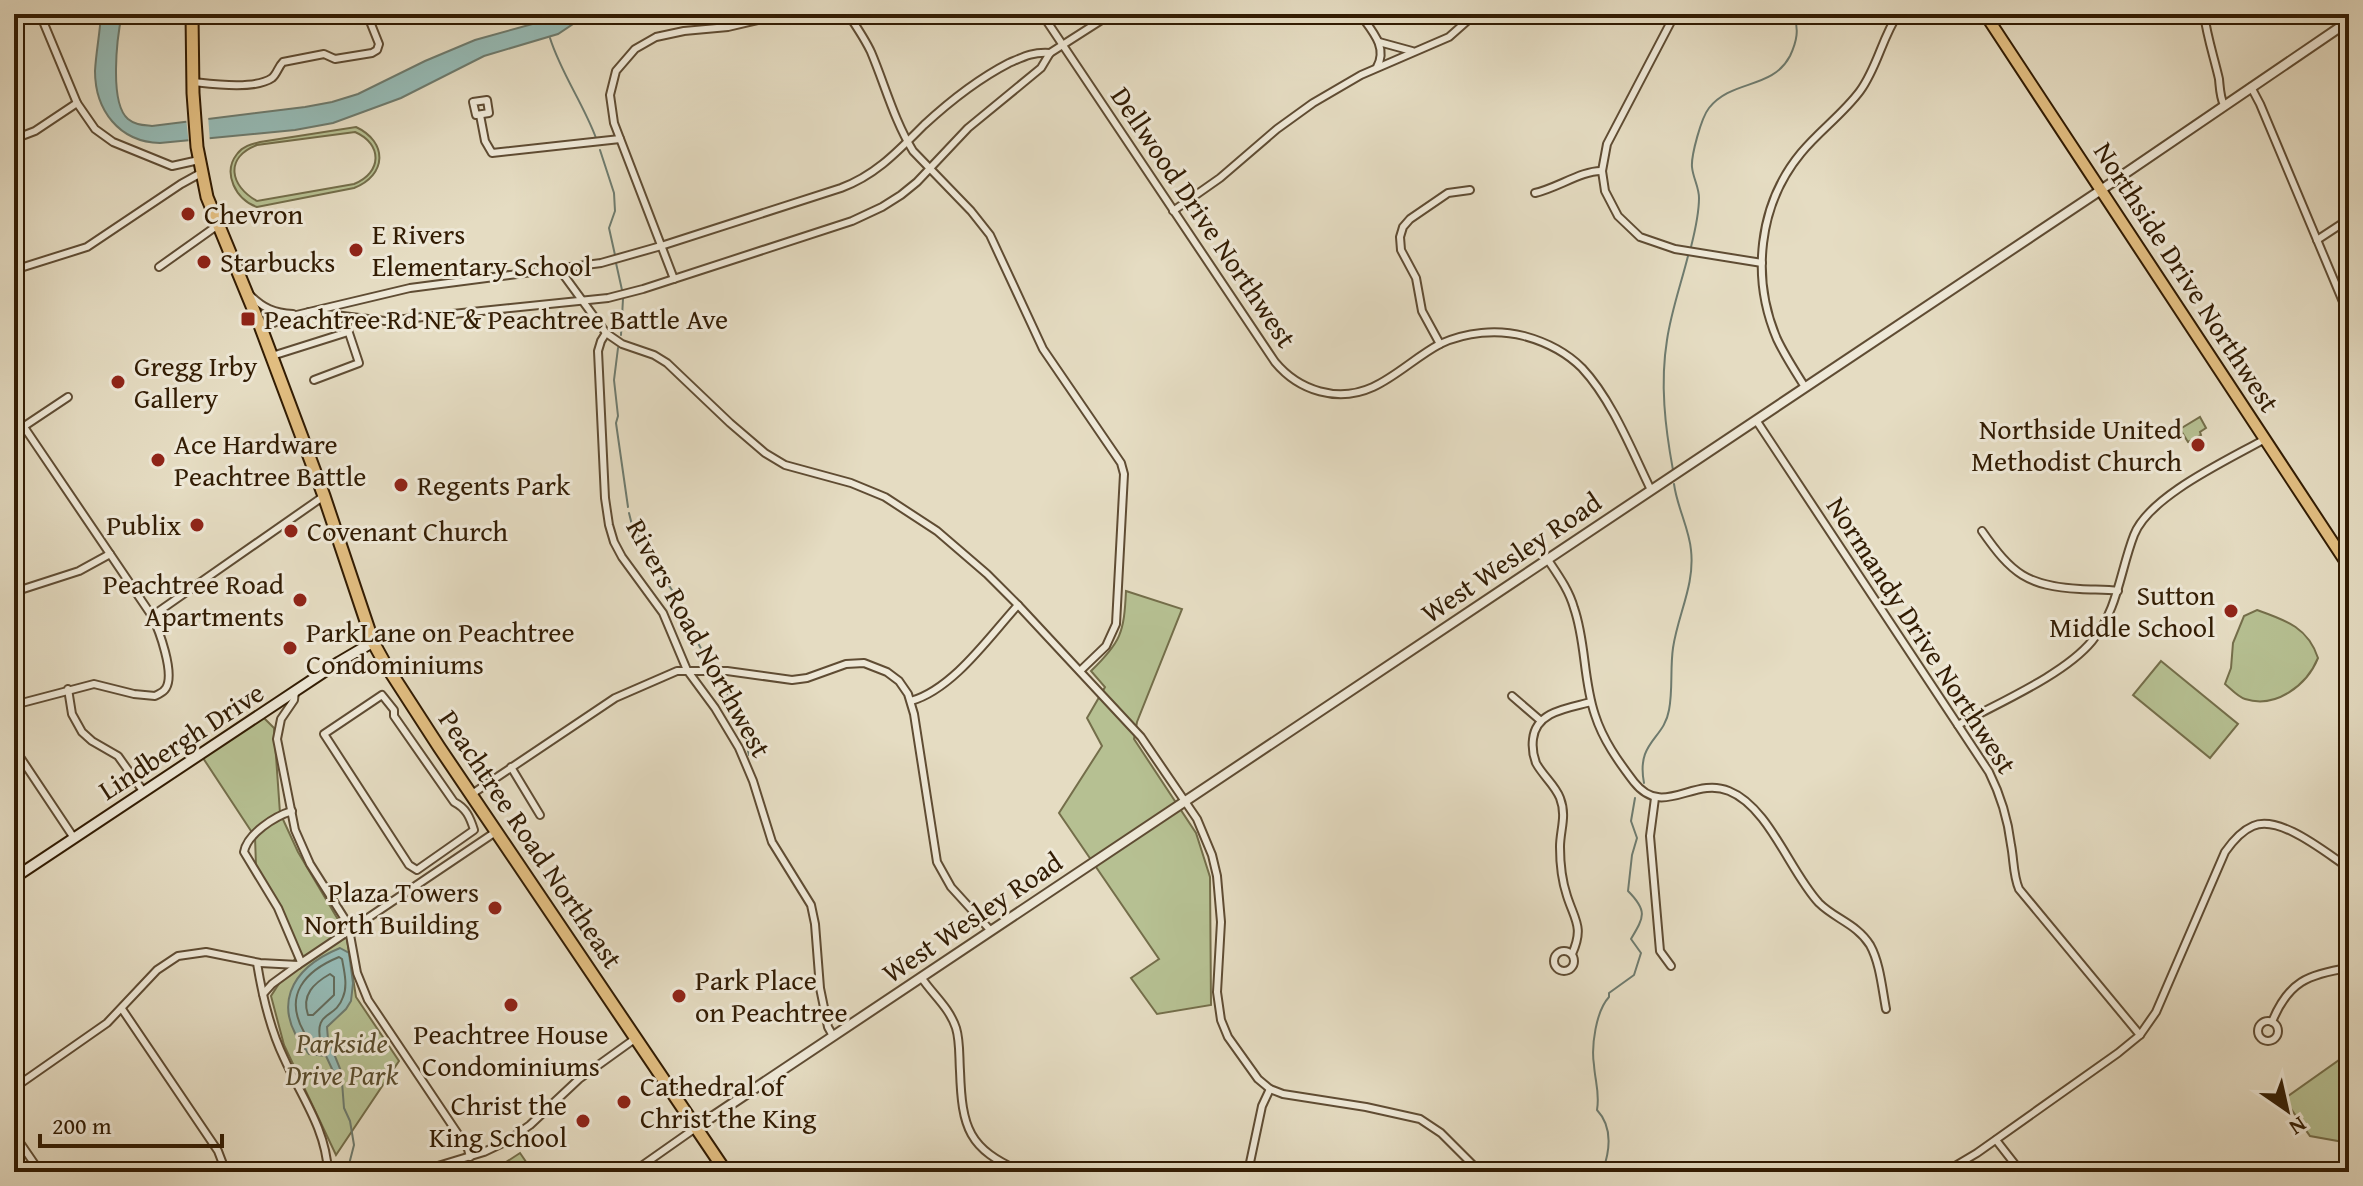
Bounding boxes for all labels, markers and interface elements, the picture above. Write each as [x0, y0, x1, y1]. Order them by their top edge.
street label: Dellwood Drive Northwest [1102, 78, 1307, 356]
street label: Northside Drive Northwest [2084, 133, 2290, 420]
place label: Chevron [204, 193, 303, 234]
marker: Chevron [179, 205, 197, 223]
place label: E Rivers Elementary School [372, 213, 592, 286]
place label: Starbucks [220, 241, 335, 282]
marker: E Rivers Elementary School [347, 241, 365, 259]
marker: Starbucks [195, 253, 213, 271]
place label: Peachtree Rd NE & Peachtree Battle Ave [264, 298, 728, 339]
marker: Peachtree Rd NE & Peachtree Battle Ave [239, 310, 257, 328]
place label: Gregg Irby Gallery [134, 345, 257, 418]
marker: Gregg Irby Gallery [109, 373, 127, 391]
place label: Northside United Methodist Church [1971, 408, 2182, 481]
place label: Ace Hardware Peachtree Battle [174, 423, 366, 496]
marker: Northside United Methodist Church [2189, 436, 2207, 454]
marker: Ace Hardware Peachtree Battle [149, 451, 167, 469]
place label: Regents Park [417, 464, 571, 505]
marker: Regents Park [392, 476, 410, 494]
street label: West Wesley Road [1412, 481, 1609, 632]
street label: Normandy Drive Northwest [1817, 488, 2028, 782]
place label: Publix [106, 504, 182, 545]
place label: Covenant Church [307, 510, 508, 551]
street label: Rivers Road Northwest [617, 511, 782, 765]
marker: Publix [188, 516, 206, 534]
marker: Covenant Church [282, 522, 300, 540]
place label: Peachtree Road Apartments [103, 563, 284, 636]
place label: Sutton Middle School [2049, 574, 2215, 647]
marker: Peachtree Road Apartments [291, 591, 309, 609]
marker: Sutton Middle School [2222, 602, 2240, 620]
place label: ParkLane on Peachtree Condominiums [306, 611, 575, 684]
marker: ParkLane on Peachtree Condominiums [281, 639, 299, 657]
street label: Lindbergh Drive [90, 672, 272, 810]
street label: Peachtree Road Northeast [429, 701, 634, 976]
street label: West Wesley Road [873, 841, 1070, 992]
place label: Plaza Towers North Building [304, 871, 479, 944]
marker: Plaza Towers North Building [486, 899, 504, 917]
place label: Park Place on Peachtree [695, 959, 848, 1032]
marker: Park Place on Peachtree [670, 987, 688, 1005]
marker: Peachtree House Condominiums [502, 996, 520, 1014]
place label: Peachtree House Condominiums [414, 1013, 608, 1086]
park label: Parkside Drive Park [285, 1022, 398, 1095]
place label: Cathedral of Christ the King [640, 1065, 817, 1138]
north arrow [2247, 1070, 2327, 1150]
place label: Christ the King School [429, 1084, 567, 1157]
marker: Cathedral of Christ the King [615, 1093, 633, 1111]
scale bar [40, 1098, 222, 1148]
text: 200 m [52, 1108, 112, 1143]
text: N [2283, 1109, 2313, 1144]
marker: Christ the King School [574, 1112, 592, 1130]

